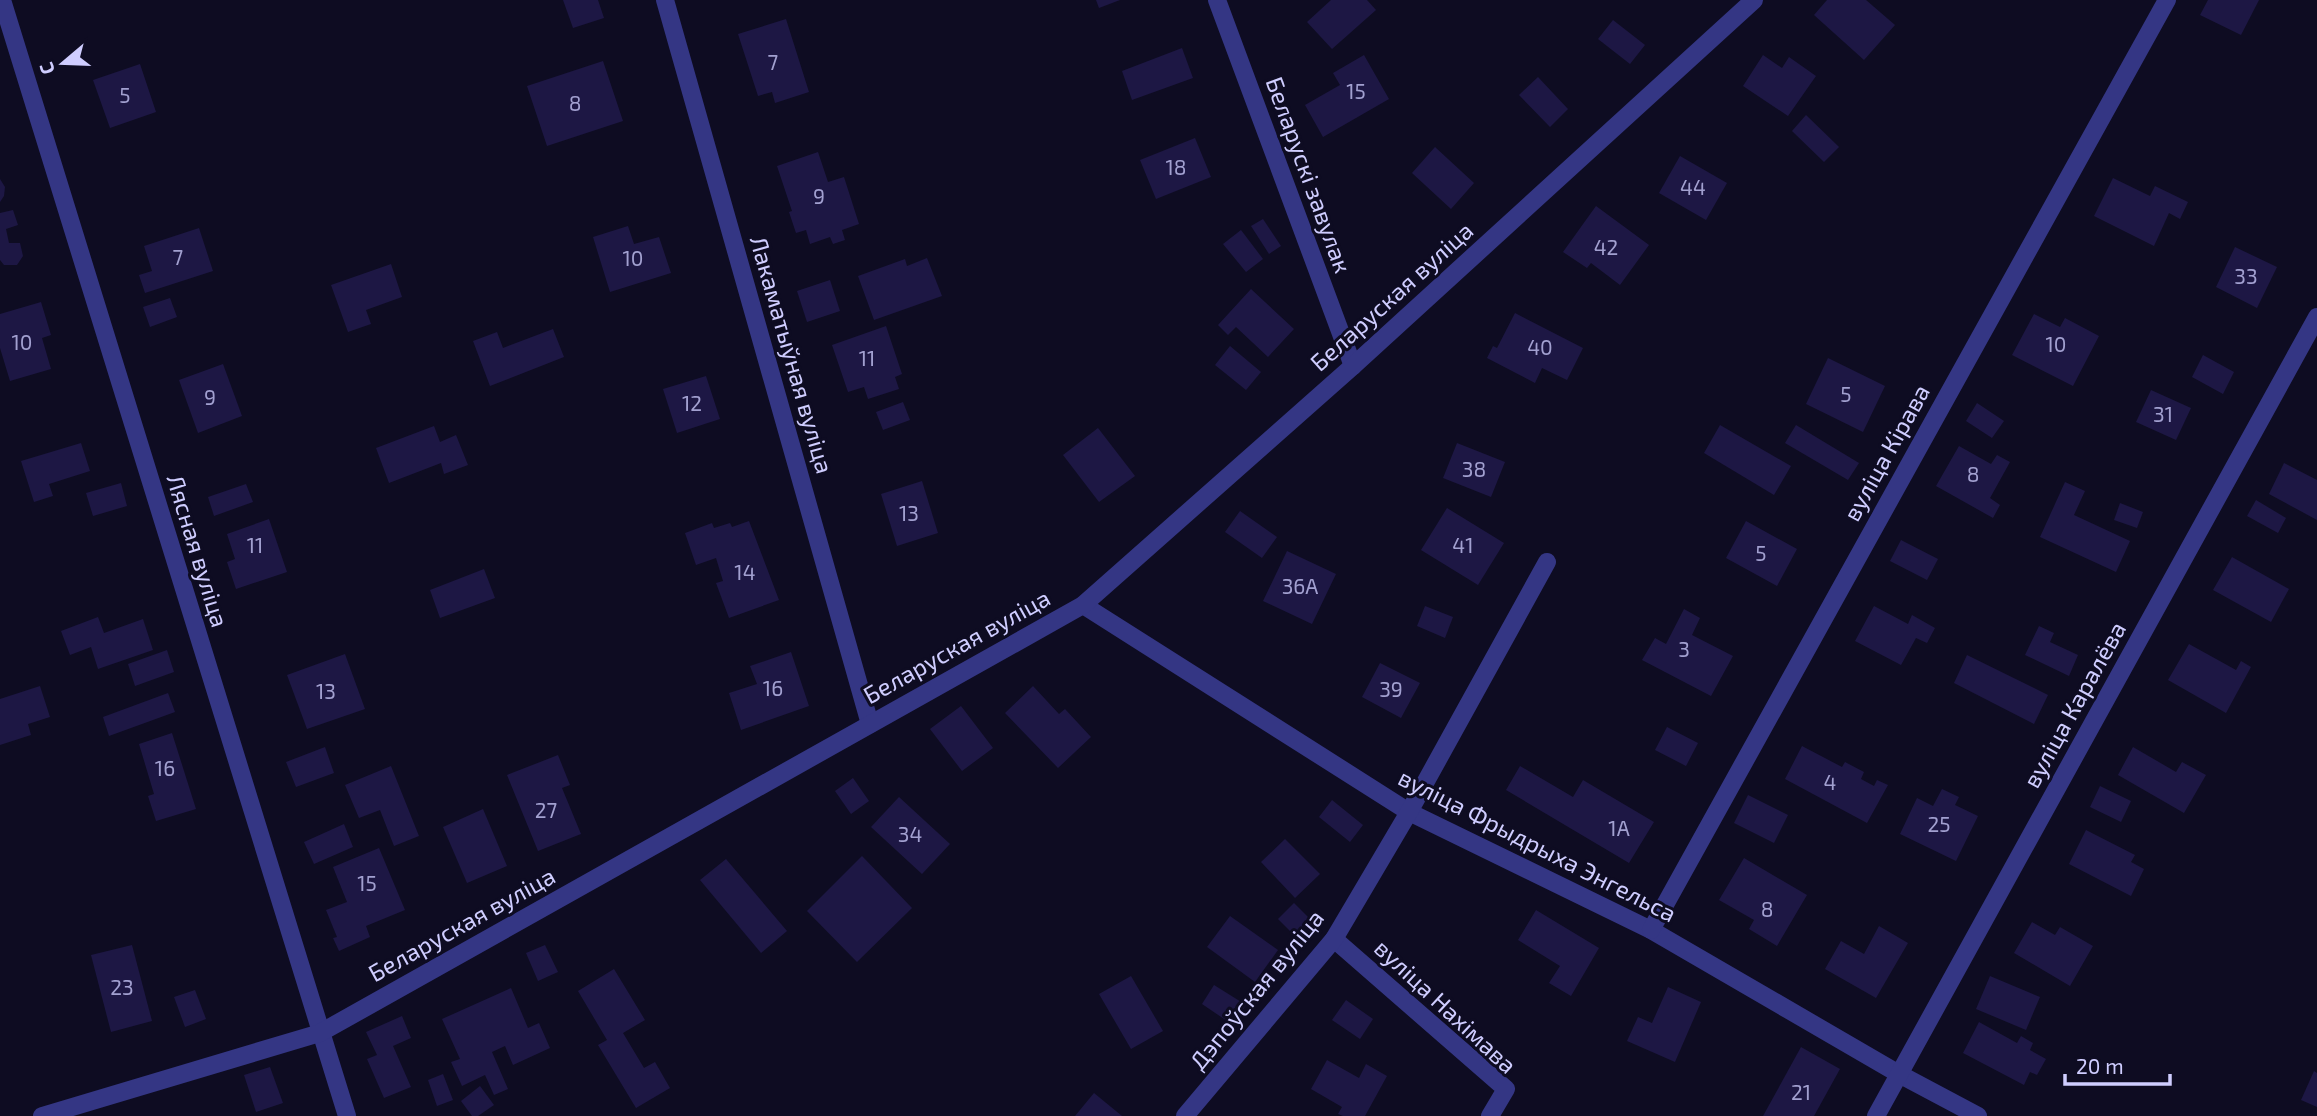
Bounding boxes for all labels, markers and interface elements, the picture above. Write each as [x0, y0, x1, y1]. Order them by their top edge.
north arrow [28, 28, 98, 98]
house number: 7 [768, 49, 779, 74]
text: С [34, 60, 59, 78]
street label: Беларускі завулак [1260, 73, 1358, 277]
house number: 15 [1346, 78, 1366, 103]
house number: 5 [119, 82, 131, 107]
house number: 8 [569, 90, 581, 115]
house number: 18 [1165, 154, 1187, 179]
house number: 44 [1680, 174, 1706, 199]
house number: 9 [813, 183, 825, 208]
street label: Беларуская вуліца [1304, 215, 1479, 377]
street label: Лакаматыўная вуліца [744, 232, 840, 477]
house number: 42 [1594, 234, 1618, 259]
house number: 7 [173, 244, 184, 269]
house number: 10 [622, 245, 644, 270]
house number: 33 [2234, 263, 2258, 288]
house number: 10 [11, 329, 33, 354]
house number: 10 [2045, 331, 2067, 356]
house number: 40 [1527, 334, 1553, 359]
house number: 11 [859, 345, 875, 370]
street label: вуліца Кірава [1836, 379, 1936, 526]
house number: 5 [1840, 381, 1852, 406]
house number: 9 [204, 384, 216, 409]
house number: 12 [682, 390, 702, 415]
house number: 31 [2153, 401, 2173, 426]
house number: 38 [1462, 456, 1486, 481]
house number: 8 [1967, 461, 1979, 486]
street label: Лясная вуліца [160, 471, 235, 631]
house number: 13 [899, 500, 919, 525]
house number: 11 [247, 532, 263, 557]
house number: 41 [1452, 532, 1474, 557]
house number: 5 [1755, 540, 1767, 565]
house number: 14 [734, 559, 756, 584]
house number: 36А [1282, 573, 1318, 598]
street label: Беларуская вуліца [858, 582, 1055, 710]
street label: вуліца Каралёва [2016, 616, 2132, 793]
house number: 3 [1678, 636, 1690, 661]
house number: 16 [763, 675, 783, 700]
house number: 39 [1379, 676, 1403, 701]
house number: 13 [316, 678, 336, 703]
house number: 16 [155, 755, 175, 780]
street label: вуліца Фрыдрыха Энгельса [1394, 762, 1681, 928]
house number: 4 [1824, 769, 1836, 794]
house number: 27 [535, 797, 558, 822]
house number: 25 [1927, 811, 1951, 836]
house number: 1А [1608, 815, 1630, 840]
house number: 34 [898, 821, 922, 846]
street label: Беларуская вуліца [363, 860, 560, 988]
house number: 15 [357, 870, 377, 895]
house number: 8 [1761, 896, 1773, 921]
street label: Дэпоўская вуліца [1183, 903, 1330, 1075]
street label: вуліца Нахімава [1368, 933, 1523, 1080]
house number: 23 [110, 974, 134, 999]
scale bar [2065, 1042, 2170, 1086]
text: 20 m [2076, 1053, 2124, 1078]
house number: 21 [1791, 1079, 1811, 1104]

